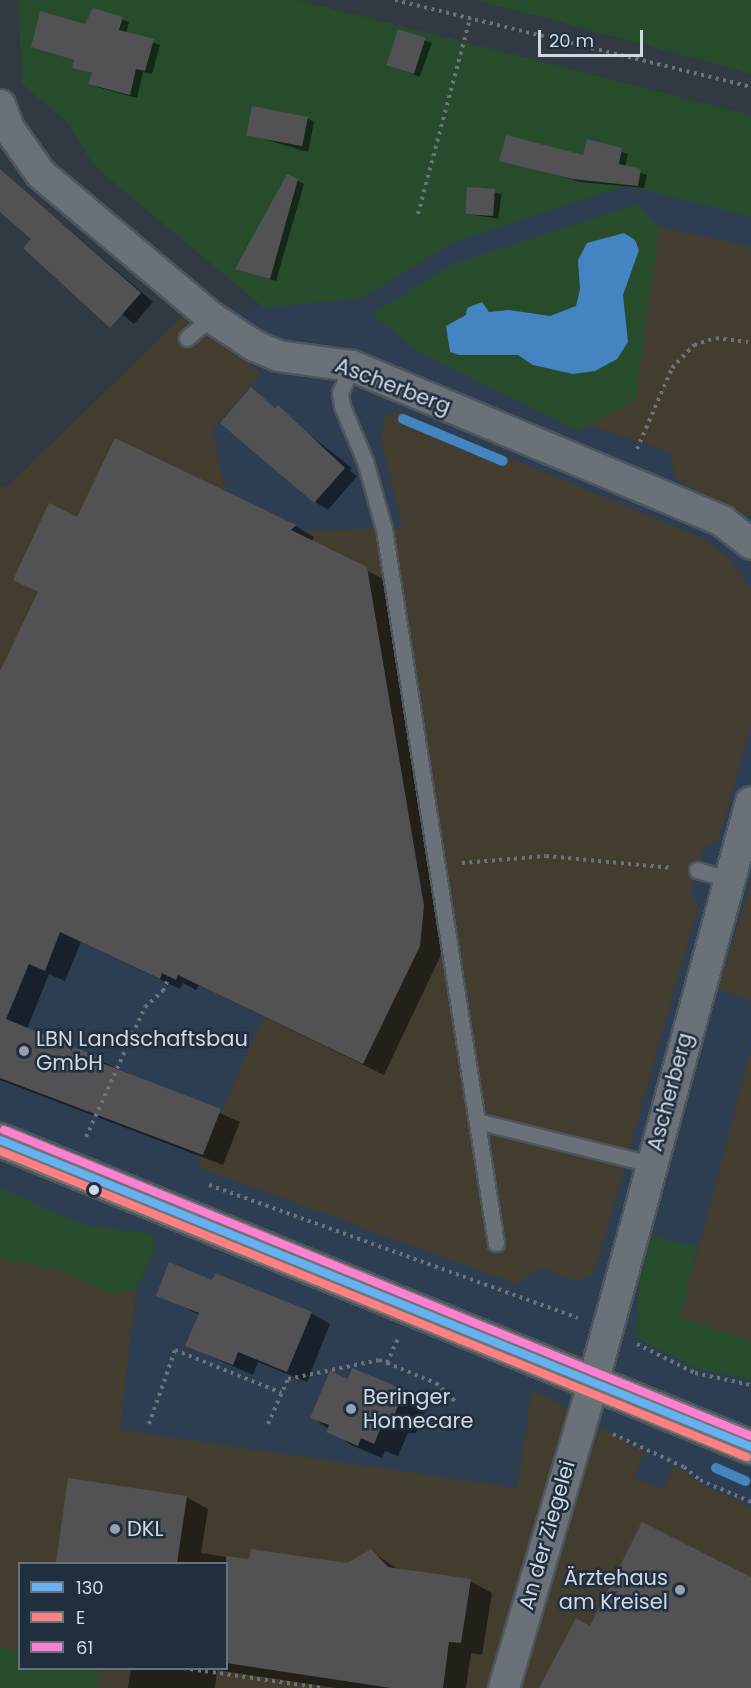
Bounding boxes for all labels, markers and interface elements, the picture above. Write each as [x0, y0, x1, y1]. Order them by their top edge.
scale bar [541, 18, 646, 56]
text: 20 m [549, 28, 594, 53]
street label: Ascherberg [332, 352, 454, 420]
place label: LBN Landschaftsbau GmbH [36, 1026, 248, 1076]
street label: Ascherberg [642, 1030, 698, 1154]
marker: LBN Landschaftsbau GmbH [17, 1044, 31, 1058]
unlabelled marker [88, 1184, 100, 1196]
place label: Beringer Homecare [363, 1384, 473, 1434]
marker: Beringer Homecare [344, 1402, 358, 1416]
street label: An der Ziegelei [514, 1458, 580, 1612]
place label: DKL [127, 1516, 163, 1542]
marker: DKL [108, 1522, 122, 1536]
legend [18, 1562, 228, 1670]
place label: Ärztehaus am Kreisel [559, 1565, 668, 1615]
text: 130 [76, 1575, 104, 1600]
marker: Ärztehaus am Kreisel [673, 1583, 687, 1597]
text: E [76, 1605, 85, 1630]
text: 61 [76, 1635, 93, 1660]

